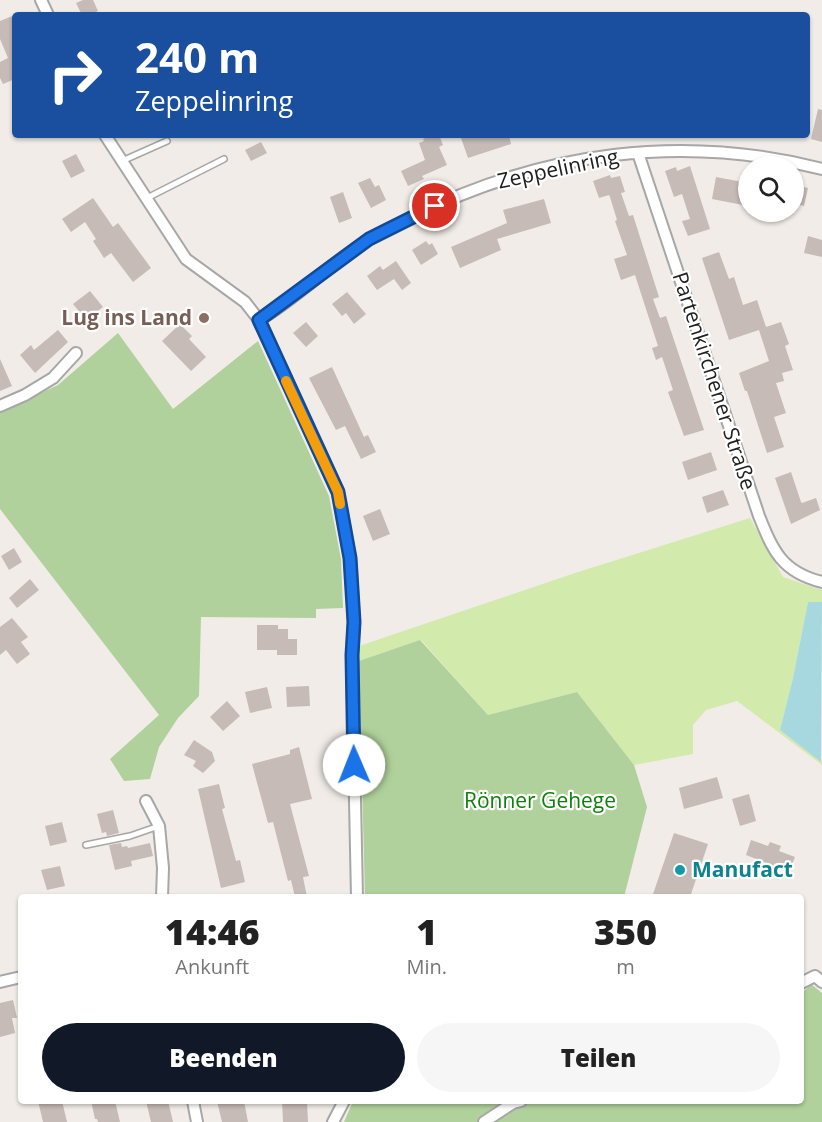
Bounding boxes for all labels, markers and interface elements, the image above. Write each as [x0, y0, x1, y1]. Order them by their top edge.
text: 240 m [135, 28, 259, 85]
icon: right [36, 36, 114, 114]
text: Zeppelinring [135, 82, 293, 119]
street label: Zeppelinring [495, 142, 621, 194]
map controls [738, 156, 804, 222]
button: search [738, 156, 804, 222]
pin [409, 180, 460, 231]
icon: arrive [418, 189, 451, 222]
street label: Partenkirchener Straße [666, 268, 763, 493]
place label: Lug ins Land [61, 303, 192, 331]
marker: Lug ins Land [197, 311, 211, 325]
position arrow [322, 733, 386, 797]
park label: Rönner Gehege [464, 786, 616, 814]
place label: Manufact [692, 855, 793, 883]
marker: Manufact [673, 863, 687, 877]
text: 14:46 [165, 907, 260, 956]
text: 1 [416, 907, 437, 956]
text: 350 [594, 907, 657, 956]
text: Ankunft [175, 953, 249, 980]
text: Min. [406, 953, 447, 980]
text: m [616, 953, 635, 980]
button: Beenden [42, 1023, 405, 1092]
button: Teilen [417, 1023, 780, 1092]

